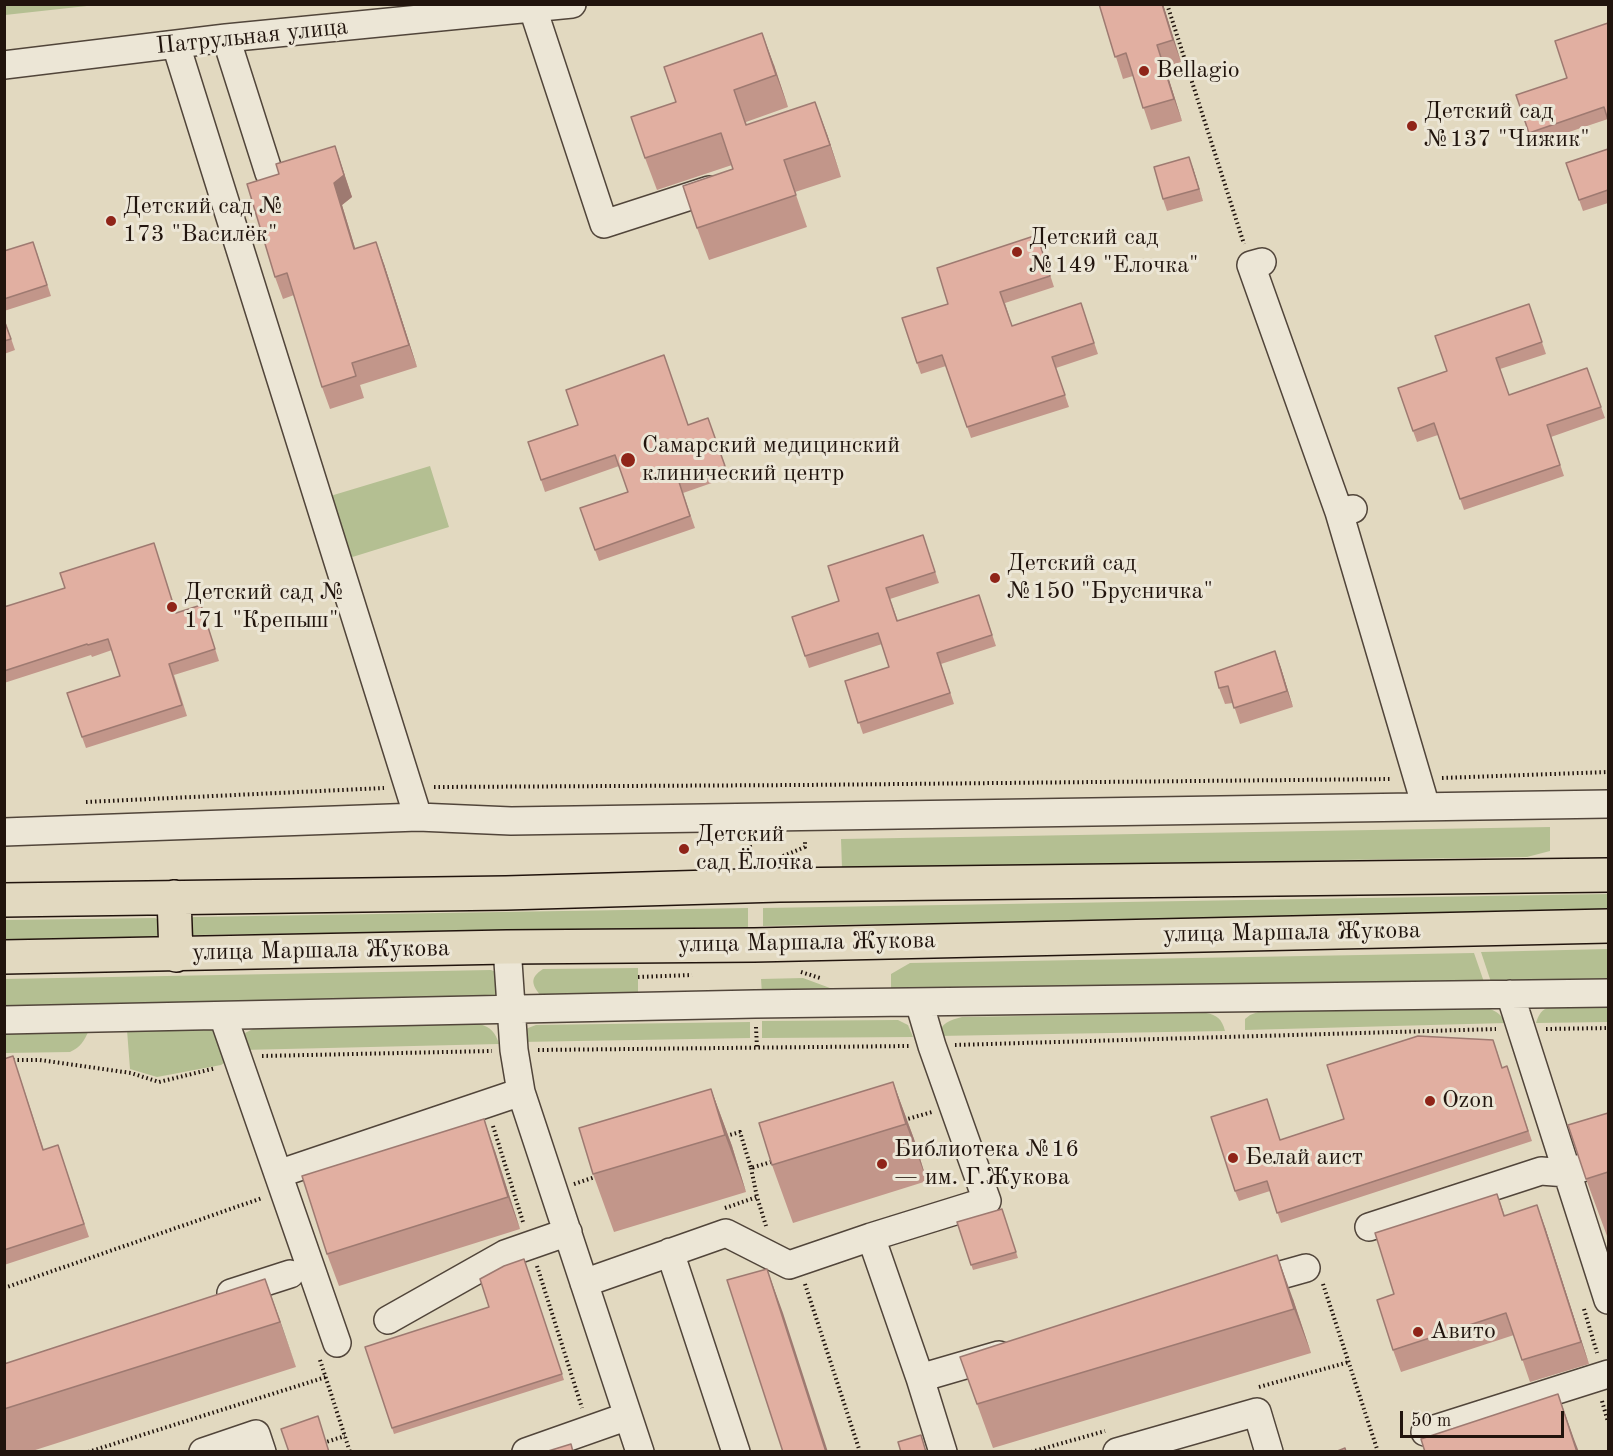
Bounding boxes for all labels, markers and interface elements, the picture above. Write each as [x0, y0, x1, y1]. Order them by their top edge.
street label: Патрульная улица [155, 13, 349, 61]
place label: Bellagio [1156, 57, 1240, 85]
marker: Bellagio [1137, 64, 1151, 78]
place label: Детский сад №137 "Чижик" [1424, 98, 1590, 154]
marker: Детский сад №137 "Чижик" [1405, 119, 1419, 133]
place label: Детский сад № 173 "Василёк" [123, 193, 285, 249]
marker: Детский сад № 173 "Василёк" [104, 214, 118, 228]
place label: Детский сад №149 "Елочка" [1029, 224, 1198, 280]
marker: Детский сад №149 "Елочка" [1010, 245, 1024, 259]
place label: Самарский медицинский клинический центр [642, 432, 900, 488]
marker: Самарский медицинский клинический центр [619, 451, 637, 469]
place label: Детский сад №150 "Брусничка" [1007, 550, 1213, 606]
marker: Детский сад №150 "Брусничка" [988, 571, 1002, 585]
place label: Детский сад № 171 "Крепыш" [184, 579, 346, 635]
marker: Детский сад № 171 "Крепыш" [165, 600, 179, 614]
place label: Детский сад Ёлочка [696, 821, 813, 877]
marker: Детский сад Ёлочка [677, 842, 691, 856]
street label: улица Маршала Жукова [1163, 916, 1421, 950]
street label: улица Маршала Жукова [678, 926, 936, 960]
street label: улица Маршала Жукова [192, 934, 450, 968]
place label: Ozon [1442, 1087, 1494, 1115]
marker: Ozon [1423, 1094, 1437, 1108]
place label: Библиотека №16 — им. Г.Жукова [894, 1136, 1079, 1192]
place label: Белай аист [1245, 1144, 1363, 1172]
marker: Белай аист [1226, 1151, 1240, 1165]
marker: Библиотека №16 — им. Г.Жукова [875, 1157, 889, 1171]
place label: Авито [1430, 1318, 1496, 1346]
marker: Авито [1411, 1325, 1425, 1339]
scale bar [1403, 1399, 1566, 1437]
text: 50 m [1411, 1412, 1451, 1430]

